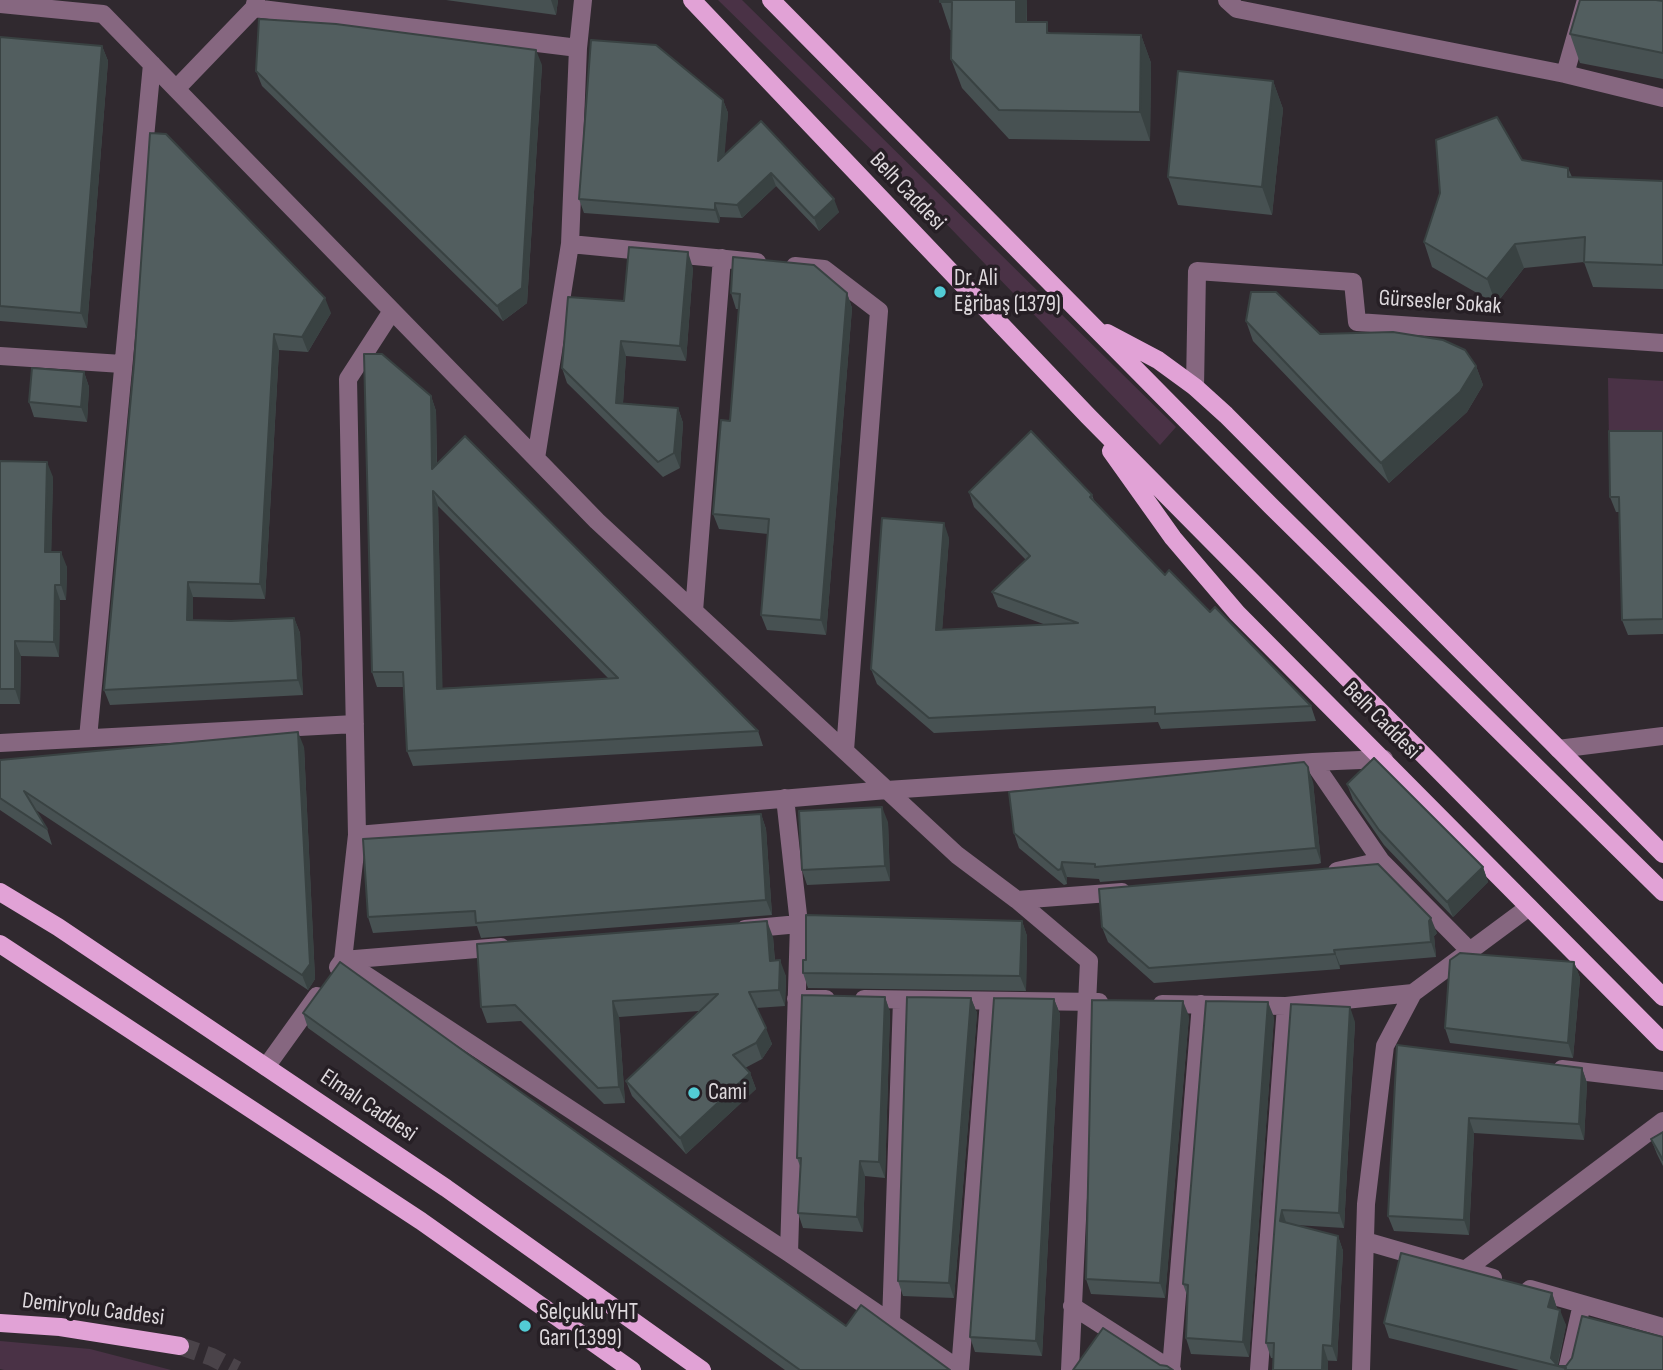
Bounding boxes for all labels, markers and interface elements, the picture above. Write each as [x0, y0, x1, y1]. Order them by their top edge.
street label: Belh Caddesi [863, 147, 951, 237]
place label: Dr. Ali Eğribaş (1379) [954, 265, 1061, 319]
marker: Dr. Ali Eğribaş (1379) [932, 284, 948, 300]
street label: Gürsesler Sokak [1378, 285, 1502, 321]
street label: Belh Caddesi [1337, 677, 1425, 765]
street label: Elmalı Caddesi [315, 1064, 421, 1148]
place label: Cami [708, 1079, 747, 1107]
marker: Cami [686, 1085, 702, 1101]
street label: Demiryolu Caddesi [20, 1288, 166, 1332]
place label: Selçuklu YHT Garı (1399) [539, 1299, 638, 1353]
marker: Selçuklu YHT Garı (1399) [517, 1318, 533, 1334]

